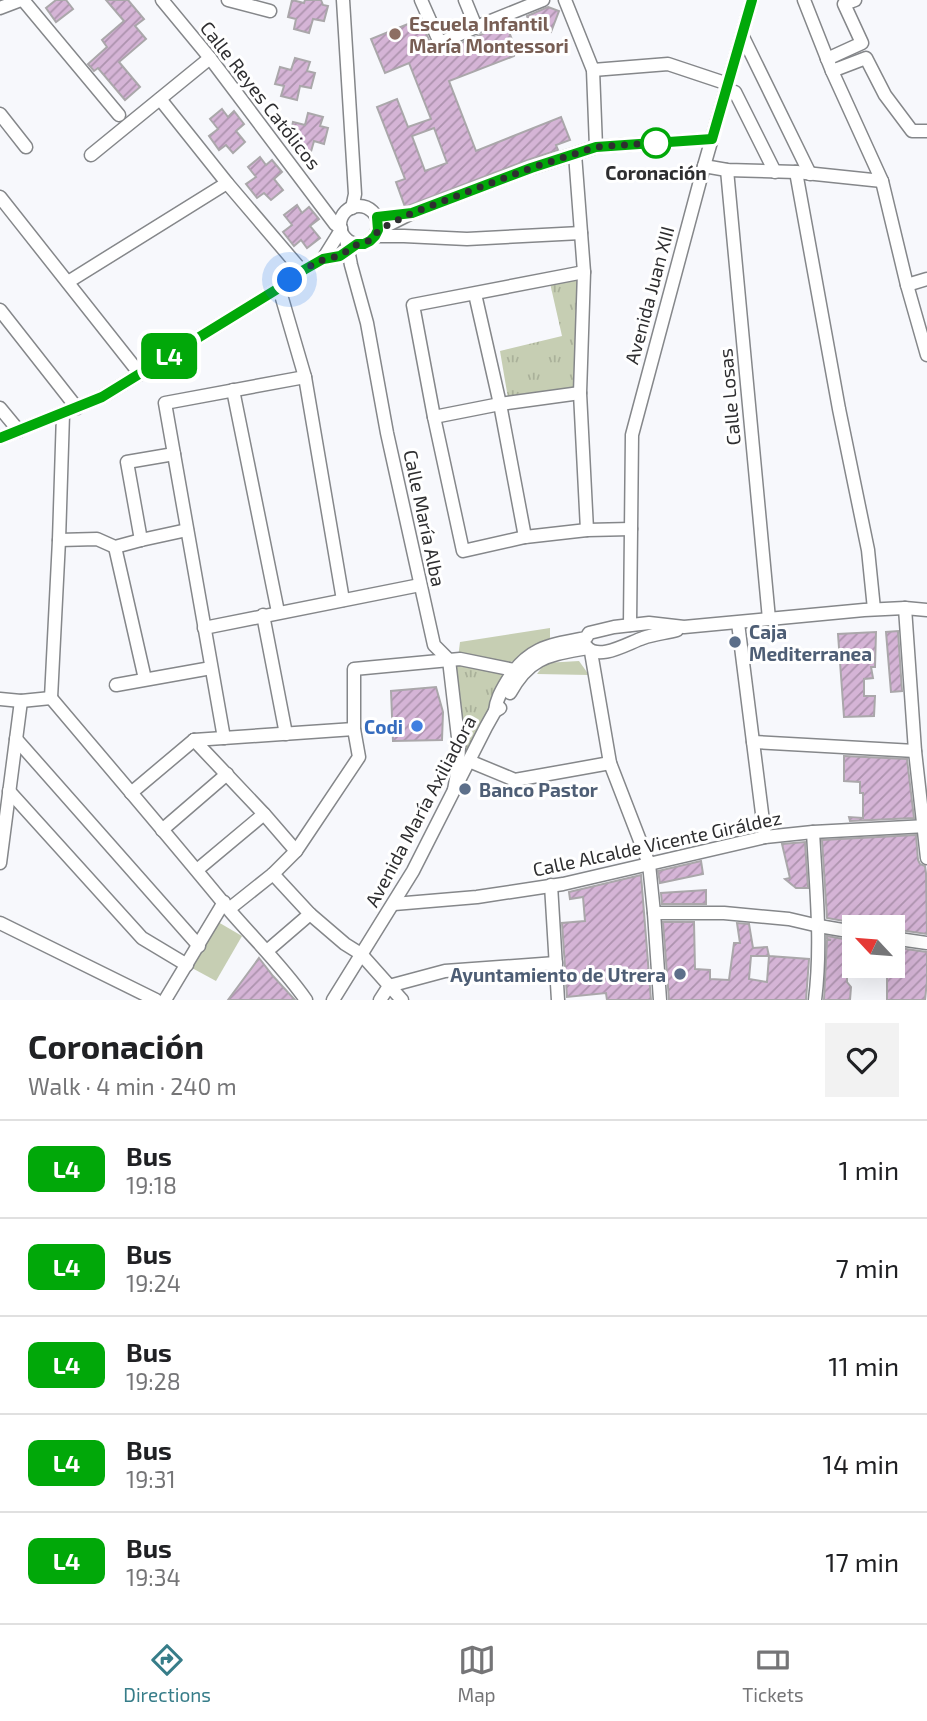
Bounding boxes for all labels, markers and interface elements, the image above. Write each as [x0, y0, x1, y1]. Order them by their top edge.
place label: Escuela Infantil María Montessori [409, 12, 569, 57]
street label: Calle Reyes Católicos [196, 16, 326, 174]
marker: Escuela Infantil María Montessori [387, 26, 403, 42]
marker: Coronación [641, 128, 671, 158]
place label: Coronación [605, 161, 707, 184]
street label: Avenida Juan XIII [620, 223, 678, 367]
your location [272, 262, 307, 297]
line badge: L4 [138, 333, 200, 379]
text: L4 [155, 341, 183, 370]
street label: Calle Losas [713, 348, 745, 446]
street label: Calle María Alba [399, 447, 451, 589]
place label: Caja Mediterranea [749, 620, 872, 665]
marker: Caja Mediterranea [727, 634, 743, 650]
street label: Avenida María Axiliadora [360, 711, 480, 911]
place label: Codi [364, 715, 403, 738]
marker: Codi [409, 718, 425, 734]
place label: Banco Pastor [479, 778, 598, 801]
marker: Banco Pastor [457, 781, 473, 797]
street label: Calle Alcalde Vicente Giráldez [531, 805, 783, 881]
north arrow [842, 915, 905, 978]
map controls [842, 915, 905, 978]
place label: Ayuntamiento de Utrera [450, 963, 666, 987]
marker: Ayuntamiento de Utrera [672, 966, 688, 982]
button: heart [825, 1023, 899, 1097]
text: Coronación [28, 1026, 204, 1066]
text: Walk · 4 min · 240 m [28, 1072, 237, 1100]
text: Bus [126, 1140, 172, 1171]
text: L4 [53, 1154, 80, 1183]
text: 1 min [839, 1154, 899, 1185]
text: 19:18 [126, 1171, 177, 1199]
text: Bus [126, 1238, 172, 1269]
text: L4 [53, 1252, 80, 1281]
text: 7 min [836, 1252, 899, 1283]
text: 19:24 [126, 1269, 181, 1297]
text: Bus [126, 1336, 172, 1367]
text: L4 [53, 1350, 80, 1379]
text: 11 min [828, 1350, 899, 1381]
text: 19:28 [126, 1367, 181, 1395]
text: Bus [126, 1434, 172, 1465]
text: L4 [53, 1448, 80, 1477]
text: 14 min [823, 1448, 899, 1479]
text: 19:31 [126, 1465, 176, 1493]
text: Bus [126, 1532, 172, 1563]
text: L4 [53, 1546, 80, 1575]
text: 17 min [825, 1546, 899, 1577]
text: 19:34 [126, 1563, 181, 1591]
tab: Directions [123, 1641, 211, 1706]
tab: Map [457, 1641, 496, 1706]
tab: Tickets [742, 1641, 804, 1706]

